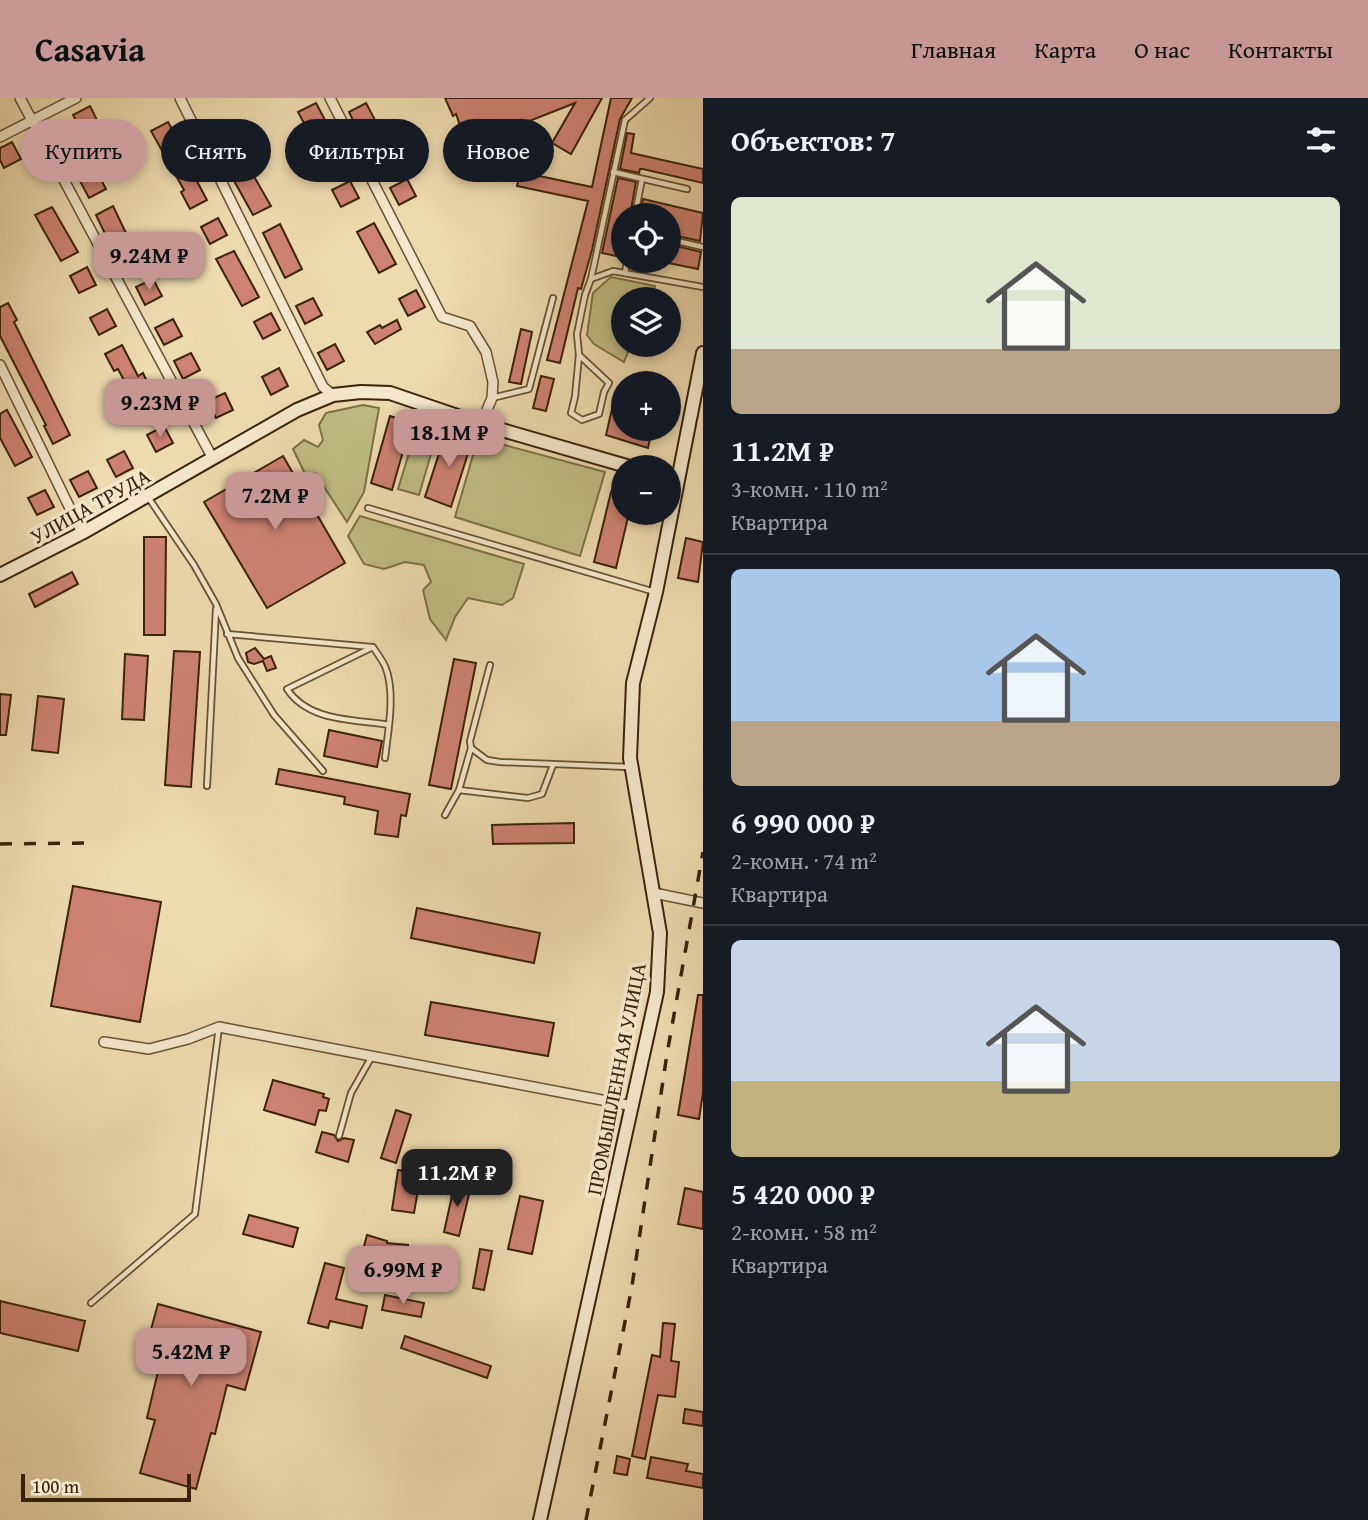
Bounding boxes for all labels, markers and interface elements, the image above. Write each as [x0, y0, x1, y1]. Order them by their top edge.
text: Casavia [35, 25, 145, 73]
text: Главная [911, 32, 996, 67]
text: Карта [1034, 32, 1096, 67]
text: О нас [1134, 32, 1190, 67]
text: Контакты [1228, 32, 1333, 67]
text: Объектов: 7 [731, 118, 895, 162]
chip: Купить [21, 119, 147, 182]
chip: Снять [161, 119, 271, 182]
chip: Фильтры [285, 119, 429, 182]
chip: Новое [443, 119, 554, 182]
icon: filters [1302, 121, 1340, 159]
map controls [611, 203, 681, 525]
button: locate [611, 203, 681, 273]
pin: 9.24M ₽ [84, 232, 214, 292]
text: 9.24M ₽ [109, 238, 189, 271]
icon: home [973, 243, 1099, 369]
button: layers [611, 287, 681, 357]
button: + [611, 371, 681, 441]
pin: 9.23M ₽ [95, 380, 225, 439]
text: 9.23M ₽ [120, 385, 200, 418]
pin: 18.1M ₽ [384, 410, 514, 469]
text: 18.1M ₽ [409, 415, 489, 448]
text: 11.2M ₽ [731, 428, 834, 472]
button: − [611, 455, 681, 525]
street label: УЛИЦА ТРУДА [24, 460, 156, 552]
pin: 7.2M ₽ [218, 472, 332, 532]
text: 3-комн. · 110 m² [731, 472, 888, 505]
text: 7.2M ₽ [241, 478, 309, 511]
text: Квартира [731, 505, 828, 538]
icon: home [973, 615, 1099, 741]
text: 6 990 000 ₽ [731, 800, 875, 844]
text: 2-комн. · 74 m² [731, 844, 877, 877]
text: Квартира [731, 877, 828, 910]
street label: ПРОМЫШЛЕННАЯ УЛИЦА [578, 960, 654, 1198]
icon: home [973, 986, 1099, 1112]
pin: 11.2M ₽ [392, 1150, 522, 1209]
text: 11.2M ₽ [417, 1155, 497, 1188]
text: 5 420 000 ₽ [731, 1171, 875, 1215]
text: 2-комн. · 58 m² [731, 1215, 877, 1248]
pin: 6.99M ₽ [338, 1246, 468, 1306]
text: Квартира [731, 1248, 828, 1281]
text: 6.99M ₽ [363, 1252, 443, 1285]
pin: 5.42M ₽ [126, 1328, 256, 1388]
text: 5.42M ₽ [151, 1334, 231, 1367]
scale bar [21, 1471, 191, 1503]
text: 100 m [32, 1472, 79, 1500]

